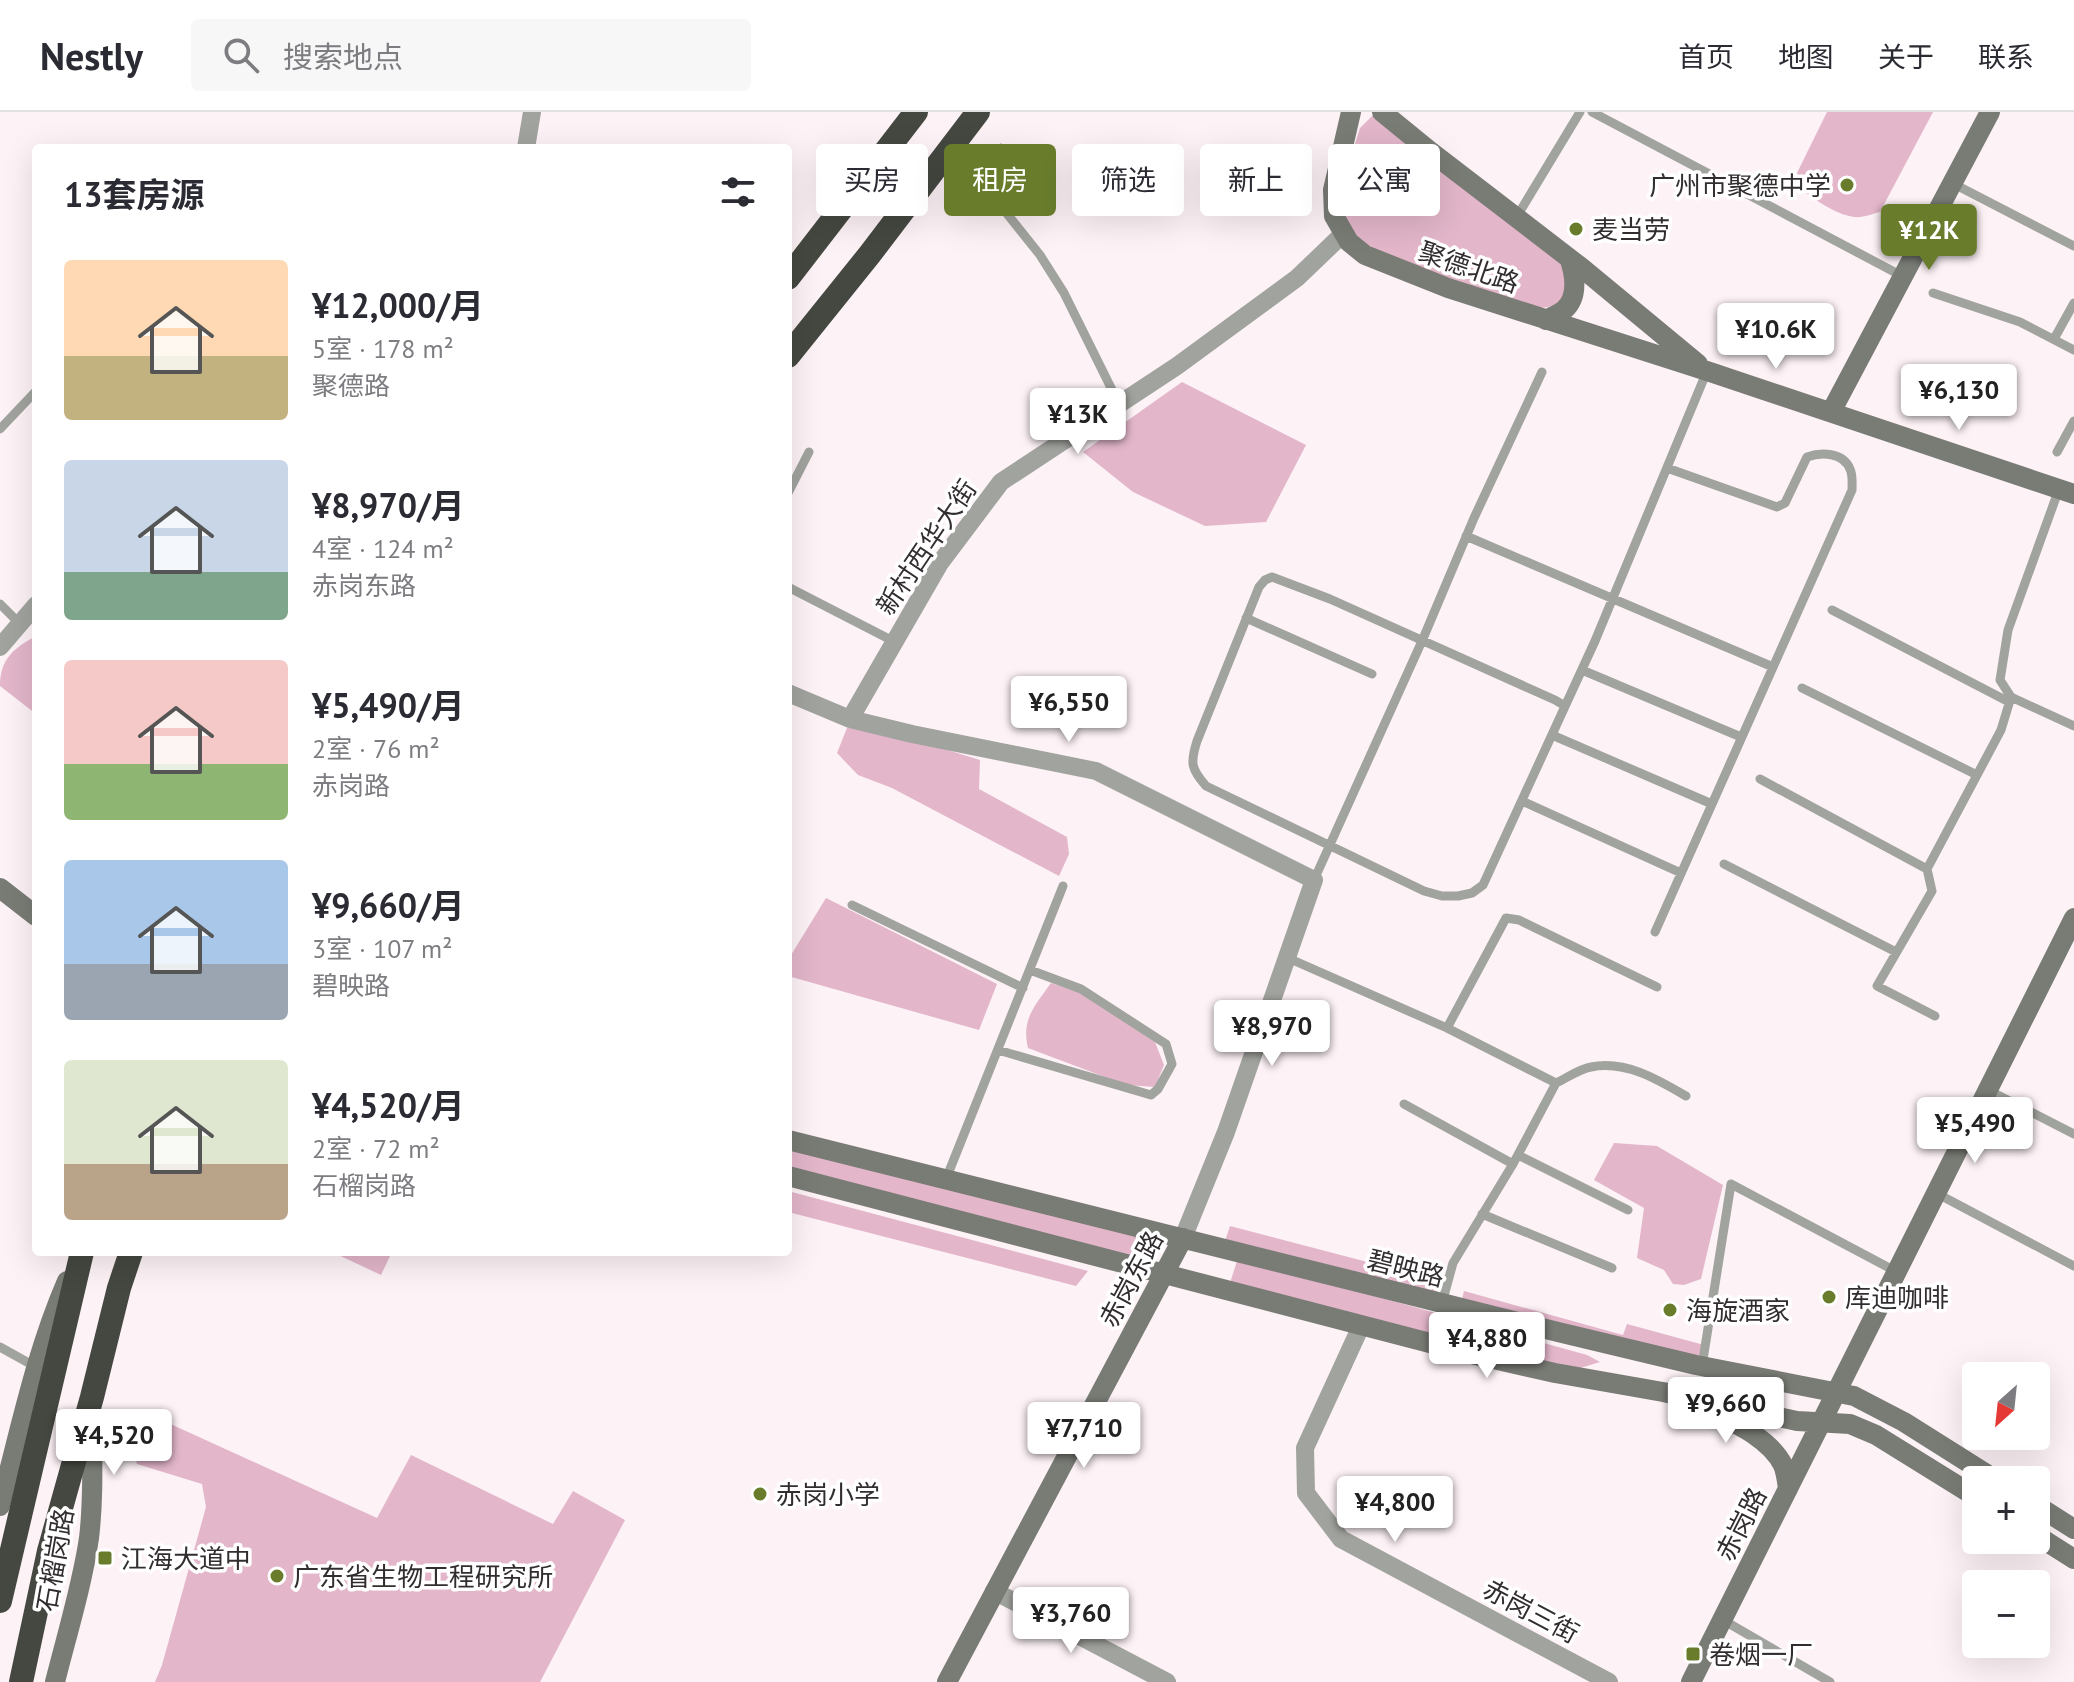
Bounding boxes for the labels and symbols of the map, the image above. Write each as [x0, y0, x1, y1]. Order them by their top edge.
place label: 广州市聚德中学 [1649, 169, 1831, 202]
marker: 广州市聚德中学 [1838, 176, 1856, 194]
pin: ¥12K [1882, 204, 1976, 272]
place label: 麦当劳 [1592, 213, 1670, 246]
marker: 麦当劳 [1567, 220, 1585, 238]
street label: 聚德北路 [1414, 234, 1524, 300]
pin: ¥10.6K [1711, 303, 1841, 371]
pin: ¥6,130 [1894, 364, 2024, 432]
pin: ¥13K [1031, 388, 1125, 456]
street label: 新村西华大街 [869, 473, 983, 621]
pin: ¥6,550 [1004, 676, 1134, 744]
pin: ¥8,970 [1207, 1000, 1337, 1068]
pin: ¥5,490 [1910, 1097, 2040, 1165]
street label: 赤岗东路 [1092, 1225, 1170, 1333]
street label: 碧映路 [1364, 1243, 1448, 1293]
place label: 库迪咖啡 [1845, 1281, 1949, 1314]
marker: 库迪咖啡 [1820, 1288, 1838, 1306]
place label: 海旋酒家 [1686, 1294, 1790, 1327]
marker: 海旋酒家 [1661, 1301, 1679, 1319]
pin: ¥4,880 [1422, 1312, 1552, 1380]
north arrow [1962, 1362, 2050, 1450]
pin: ¥9,660 [1661, 1377, 1791, 1445]
pin: ¥7,710 [1019, 1402, 1149, 1470]
pin: ¥4,520 [49, 1409, 179, 1477]
pin: ¥4,800 [1330, 1476, 1460, 1544]
place label: 赤岗小学 [776, 1478, 880, 1511]
street label: 赤岗路 [1709, 1482, 1773, 1566]
marker: 赤岗小学 [751, 1485, 769, 1503]
street label: 石榴岗路 [30, 1506, 80, 1614]
place label: 江海大道中 [121, 1542, 251, 1575]
marker: 江海大道中 [96, 1549, 114, 1567]
place label: 广东省生物工程研究所 [293, 1560, 553, 1593]
marker: 广东省生物工程研究所 [268, 1567, 286, 1585]
street label: 赤岗三街 [1477, 1572, 1585, 1650]
pin: ¥3,760 [1006, 1587, 1136, 1655]
place label: 卷烟一厂 [1709, 1638, 1813, 1671]
marker: 卷烟一厂 [1684, 1645, 1702, 1663]

